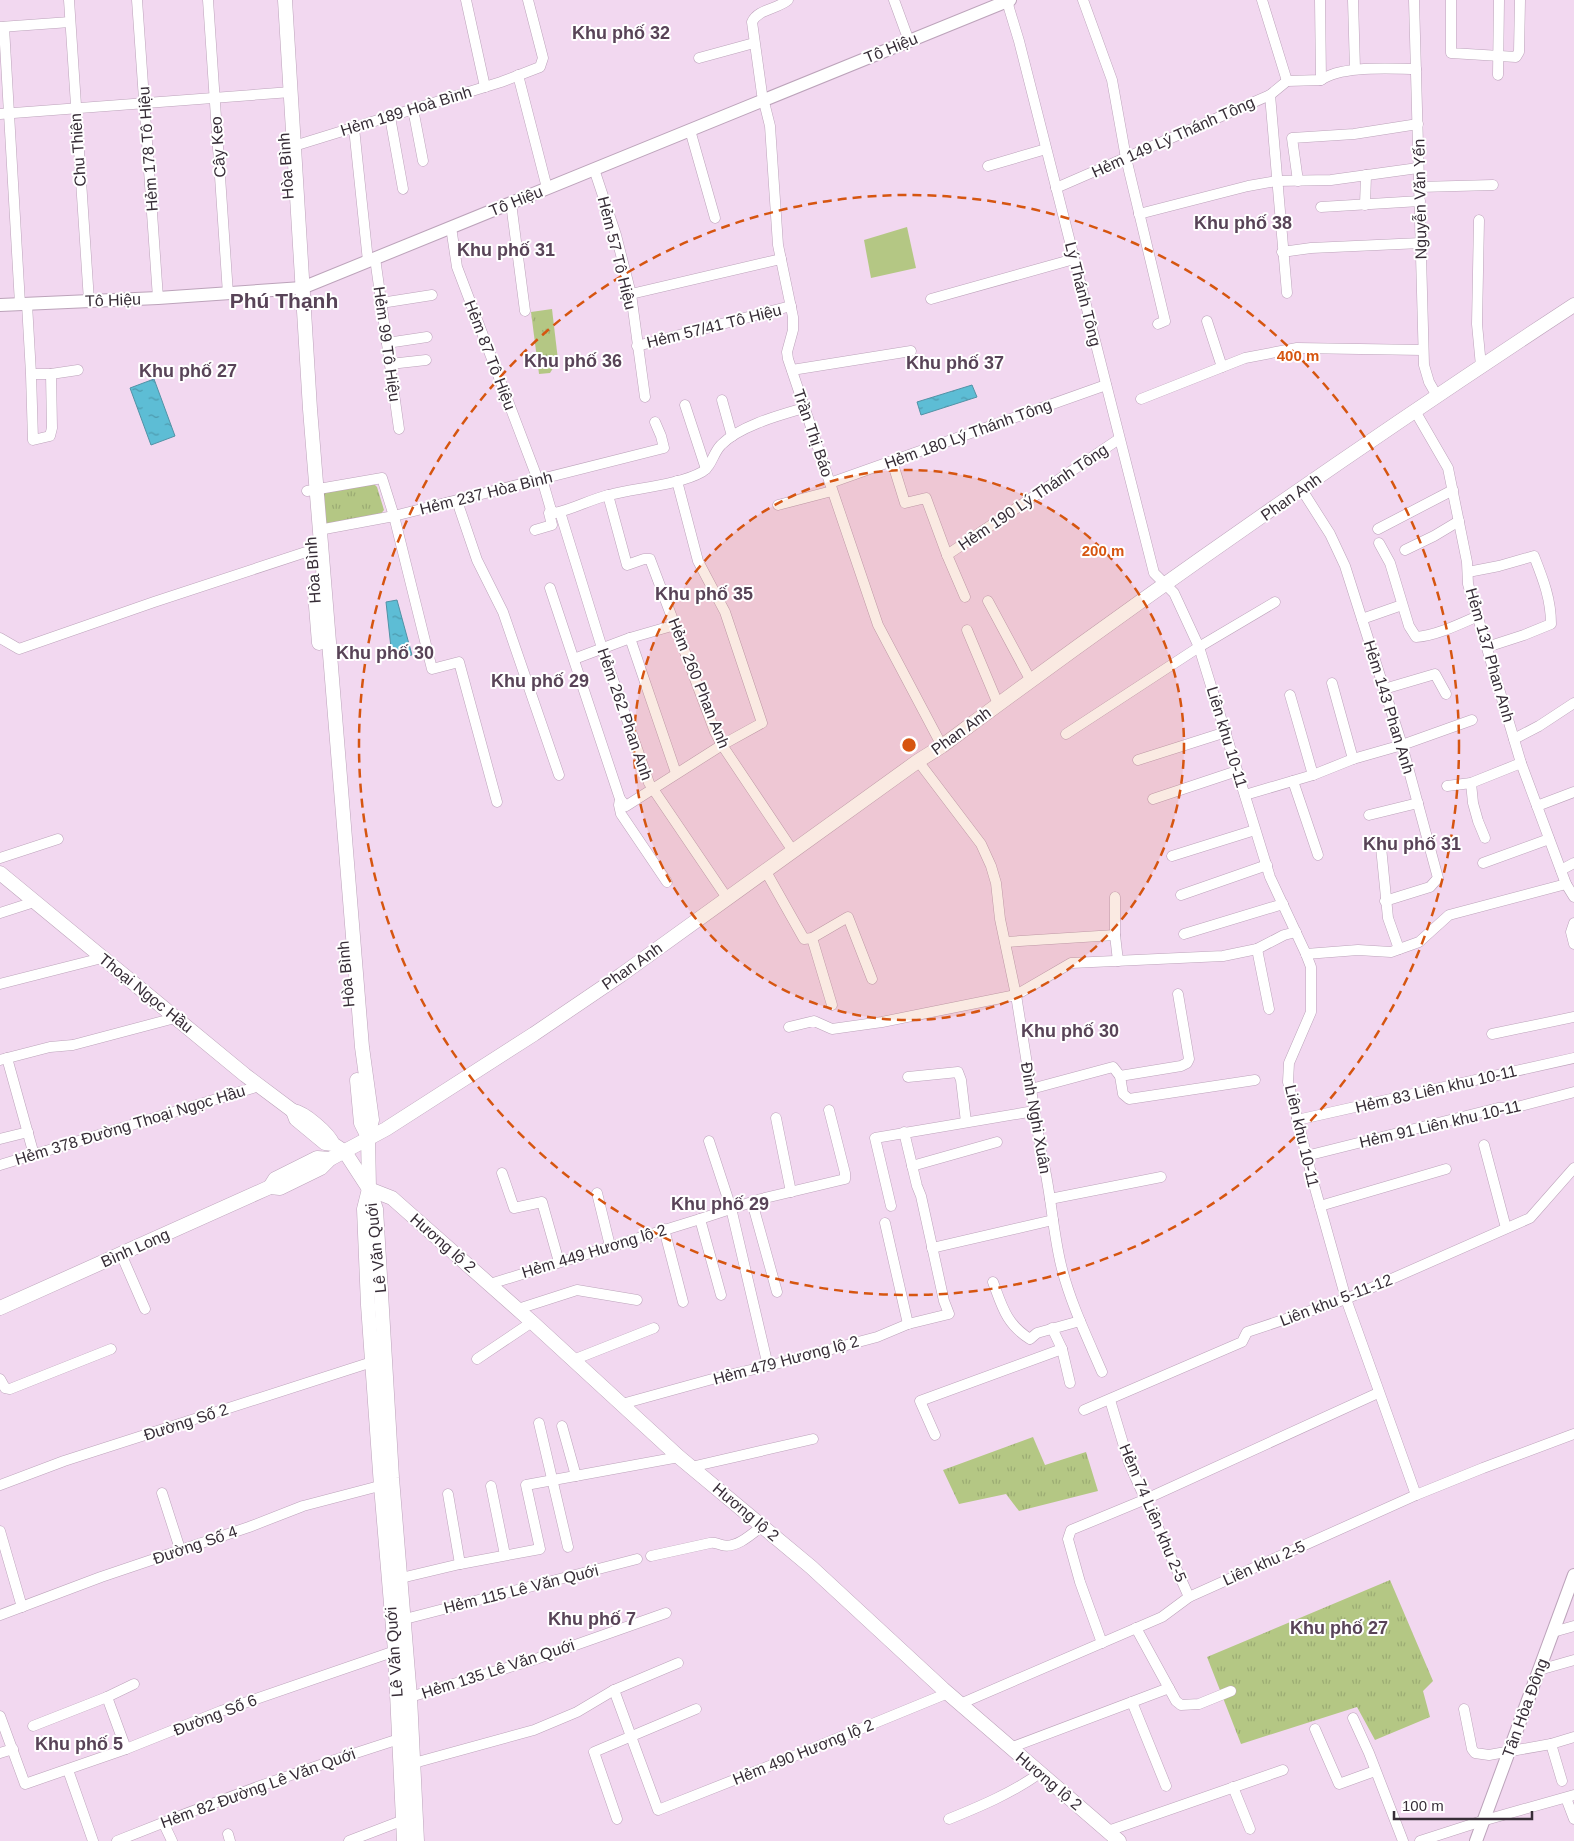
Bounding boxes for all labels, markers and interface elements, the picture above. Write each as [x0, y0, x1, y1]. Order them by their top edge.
district label: Khu phố 32 [572, 23, 670, 43]
street label: Tô Hiệu [862, 30, 920, 66]
street label: Hẻm 189 Hoà Bình [338, 83, 474, 139]
street label: Hẻm 178 Tô Hiệu [135, 86, 161, 212]
street label: Hẻm 149 Lý Thánh Tông [1089, 93, 1257, 181]
street label: Chu Thiên [67, 113, 89, 187]
street label: Cây Keo [207, 116, 229, 178]
street label: Hòa Bình [275, 132, 297, 200]
street label: Nguyễn Văn Yến [1409, 139, 1430, 260]
street label: Tô Hiệu [487, 183, 545, 219]
street label: Hẻm 57 Tô Hiệu [595, 195, 639, 311]
district label: Khu phố 38 [1194, 213, 1292, 233]
district label: Khu phố 31 [457, 240, 555, 260]
street label: Lý Thánh Tông [1062, 240, 1104, 348]
street label: Hẻm 99 Tô Hiệu [370, 285, 404, 403]
district label: Phú Thạnh [230, 289, 338, 312]
street label: Tô Hiệu [85, 291, 141, 309]
street label: Hẻm 87 Tô Hiệu [461, 298, 519, 412]
street label: Hẻm 57/41 Tô Hiệu [645, 301, 783, 351]
text: 400 m [1277, 347, 1319, 364]
district label: Khu phố 36 [524, 351, 622, 371]
district label: Khu phố 37 [906, 353, 1004, 373]
district label: Khu phố 27 [139, 361, 237, 381]
street label: Trần Thị Báo [790, 387, 836, 479]
street label: Hẻm 180 Lý Thánh Tông [882, 396, 1054, 472]
street label: Hẻm 190 Lý Thánh Tông [955, 441, 1111, 553]
street label: Hẻm 237 Hòa Bình [418, 468, 554, 518]
street label: Phan Anh [1258, 470, 1324, 524]
street label: Hòa Bình [302, 536, 324, 604]
text: 200 m [1082, 542, 1124, 559]
district label: Khu phố 35 [655, 584, 753, 604]
street label: Hẻm 137 Phan Anh [1463, 586, 1517, 724]
street label: Hẻm 260 Phan Anh [665, 615, 733, 751]
street label: Hẻm 143 Phan Anh [1361, 638, 1417, 776]
district label: Khu phố 30 [336, 643, 434, 663]
street label: Hẻm 262 Phan Anh [594, 646, 656, 782]
district label: Khu phố 29 [491, 671, 589, 691]
street label: Liên khu 10-11 [1204, 684, 1250, 790]
street label: Phan Anh [928, 704, 994, 758]
centre of rings [900, 736, 918, 754]
district label: Khu phố 31 [1363, 834, 1461, 854]
street label: Phan Anh [599, 939, 665, 993]
street label: Hòa Bình [335, 940, 357, 1008]
street label: Thoại Ngọc Hầu [96, 950, 196, 1036]
district label: Khu phố 30 [1021, 1021, 1119, 1041]
street label: Đình Nghi Xuân [1018, 1061, 1054, 1175]
street label: Hẻm 83 Liên khu 10-11 [1354, 1062, 1518, 1116]
street label: Hẻm 378 Đường Thoại Ngọc Hầu [13, 1082, 247, 1168]
street label: Liên khu 10-11 [1282, 1083, 1322, 1189]
street label: Hẻm 91 Liên khu 10-11 [1358, 1097, 1522, 1151]
district label: Khu phố 29 [671, 1194, 769, 1214]
street label: Lê Văn Quới [363, 1202, 389, 1294]
street label: Hương lộ 2 [407, 1210, 479, 1276]
street label: Hẻm 449 Hương lộ 2 [520, 1221, 668, 1281]
street label: Bình Long [98, 1225, 172, 1271]
street label: Liên khu 5-11-12 [1277, 1271, 1395, 1329]
street label: Hẻm 479 Hương lộ 2 [711, 1332, 861, 1388]
street label: Đường Số 2 [142, 1400, 231, 1444]
street label: Hẻm 74 Liên khu 2-5 [1116, 1441, 1190, 1585]
street label: Hương lộ 2 [710, 1480, 782, 1545]
street label: Đường Số 4 [151, 1523, 239, 1567]
street label: Liên khu 2-5 [1220, 1537, 1308, 1589]
street label: Hẻm 115 Lê Văn Quới [442, 1562, 600, 1616]
street label: Lê Văn Quới [382, 1606, 406, 1698]
district label: Khu phố 7 [548, 1609, 636, 1629]
district label: Khu phố 27 [1290, 1618, 1388, 1638]
street label: Hẻm 135 Lê Văn Quới [419, 1636, 577, 1702]
street label: Tân Hòa Đông [1499, 1656, 1551, 1760]
street label: Đường Số 6 [171, 1691, 259, 1739]
street label: Hẻm 490 Hương lộ 2 [730, 1716, 876, 1788]
district label: Khu phố 5 [35, 1734, 123, 1754]
street label: Hẻm 82 Đường Lê Văn Quới [158, 1745, 358, 1831]
street label: Hương lộ 2 [1013, 1749, 1085, 1814]
scale bar [1394, 1788, 1532, 1820]
text: 100 m [1402, 1797, 1444, 1814]

